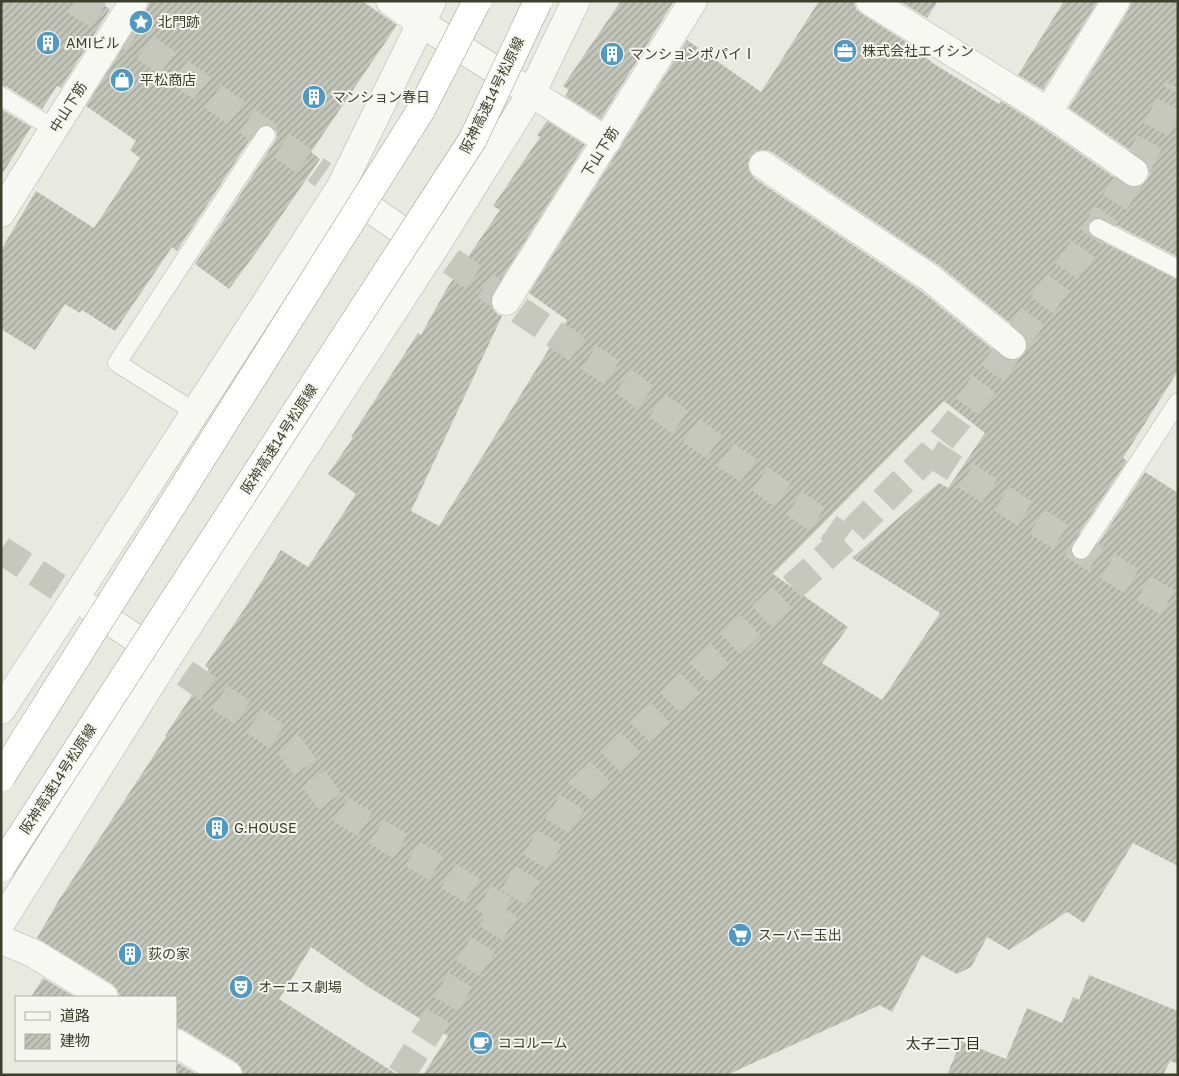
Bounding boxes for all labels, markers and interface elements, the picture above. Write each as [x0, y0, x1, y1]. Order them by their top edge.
place icon: 北門跡 [128, 9, 154, 35]
place label: 北門跡 [158, 13, 200, 30]
building icon: AMIビル [35, 30, 61, 56]
place label: AMIビル [66, 34, 120, 51]
street label: 阪神高速14号松原線 [456, 34, 527, 156]
office icon: 株式会社エイシン [832, 38, 858, 64]
building icon: マンションポパイⅠ [599, 41, 625, 67]
place label: 株式会社エイシン [862, 42, 974, 59]
place label: マンションポパイⅠ [630, 45, 756, 62]
shop icon: 平松商店 [109, 67, 135, 93]
place label: 平松商店 [140, 71, 196, 88]
street label: 中山下筋 [46, 78, 90, 135]
building icon: マンション春日 [301, 84, 327, 110]
place label: マンション春日 [332, 88, 430, 105]
street label: 下山下筋 [578, 123, 622, 180]
street label: 阪神高速14号松原線 [237, 381, 320, 497]
street label: 阪神高速14号松原線 [16, 721, 99, 837]
building icon: G.HOUSE [204, 815, 230, 841]
place label: G.HOUSE [234, 819, 297, 836]
supermarket icon: スーパー玉出 [727, 922, 753, 948]
place label: スーパー玉出 [758, 926, 842, 943]
building icon: 荻の家 [117, 941, 143, 967]
place label: 荻の家 [148, 945, 190, 962]
theatre icon: オーエス劇場 [228, 974, 254, 1000]
place label: オーエス劇場 [258, 978, 342, 995]
legend [15, 996, 178, 1061]
text: 道路 [60, 1006, 90, 1024]
cafe icon: ココルーム [468, 1030, 494, 1056]
text: 建物 [60, 1031, 90, 1049]
place label: ココルーム [498, 1034, 568, 1051]
district label: 太子二丁目 [905, 1034, 981, 1052]

